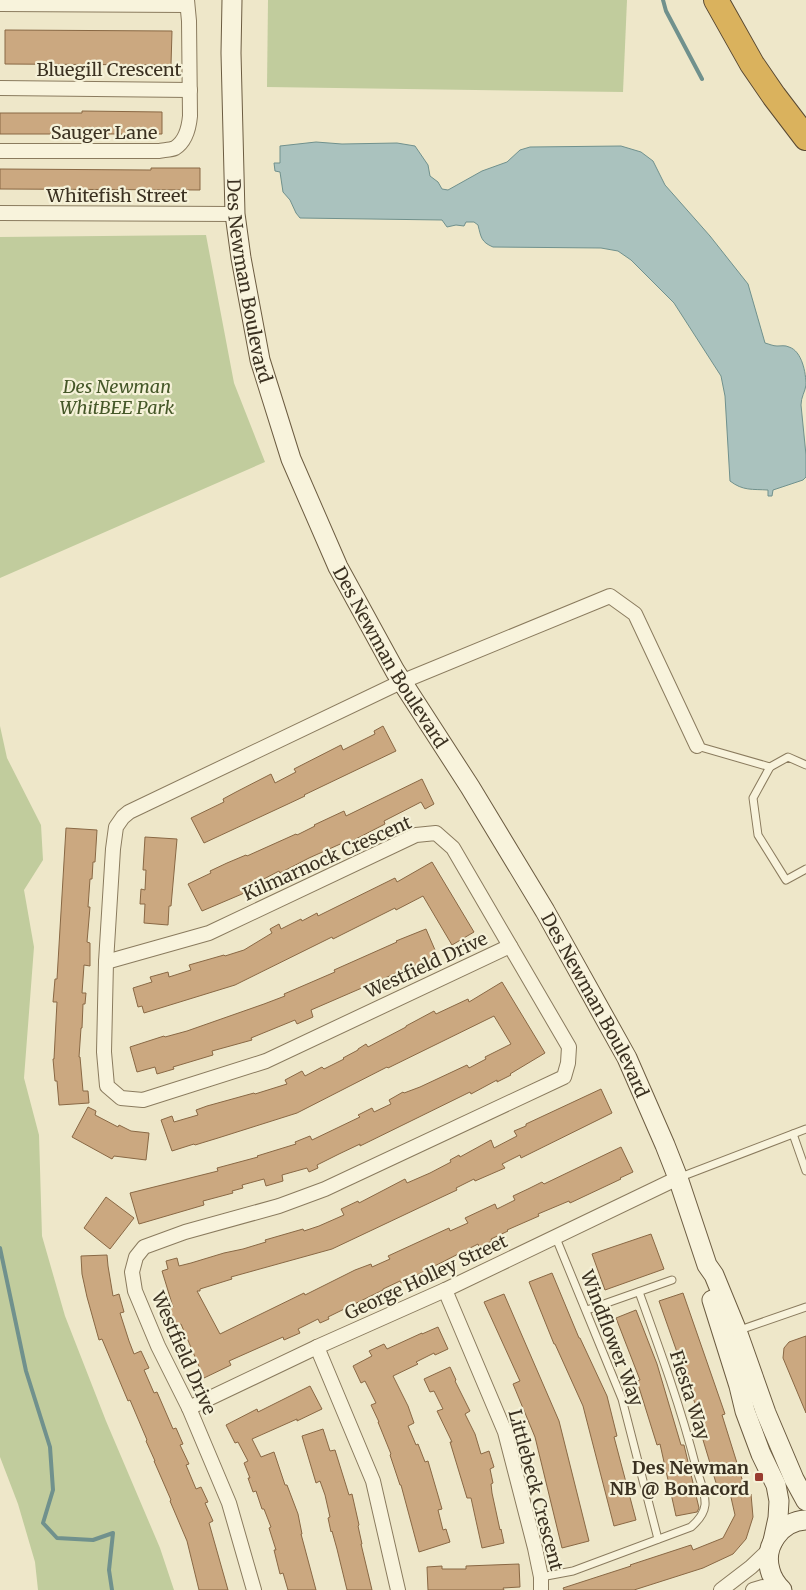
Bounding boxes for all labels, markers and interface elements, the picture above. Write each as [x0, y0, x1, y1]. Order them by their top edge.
street label: Bluegill Crescent [37, 58, 181, 81]
street label: Sauger Lane [51, 121, 157, 144]
street label: Des Newman Boulevard [223, 178, 278, 386]
street label: Whitefish Street [46, 184, 187, 207]
park label: Des Newman WhitBEE Park [60, 375, 175, 419]
street label: Des Newman Boulevard [328, 562, 453, 752]
street label: Kilmarnock Crescent [239, 810, 415, 906]
street label: Des Newman Boulevard [537, 908, 654, 1101]
street label: Westfield Drive [360, 927, 491, 1004]
street label: George Holley Street [341, 1229, 511, 1325]
street label: Windflower Way [575, 1266, 649, 1410]
street label: Westfield Drive [146, 1287, 221, 1418]
street label: Fiesta Way [665, 1347, 715, 1443]
street label: Littlebeck Crescent [503, 1407, 569, 1573]
place label: Des Newman NB @ Bonacord [610, 1456, 749, 1500]
marker: Des Newman NB @ Bonacord [753, 1471, 765, 1483]

